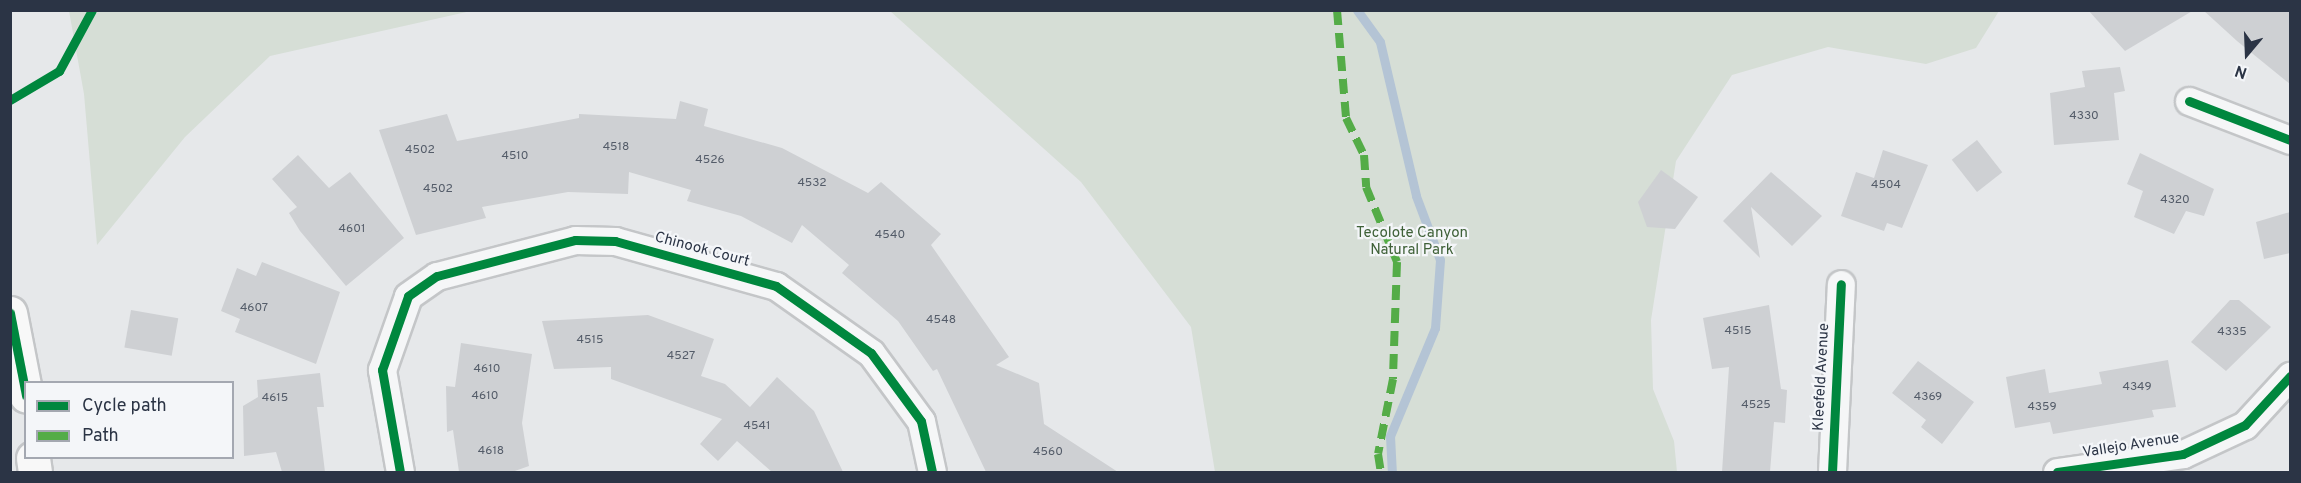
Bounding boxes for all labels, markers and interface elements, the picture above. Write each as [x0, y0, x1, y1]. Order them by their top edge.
north arrow [2217, 24, 2277, 84]
text: N [2232, 60, 2250, 82]
house number: 4330 [2069, 110, 2099, 124]
house number: 4518 [603, 141, 629, 155]
house number: 4502 [405, 144, 435, 158]
house number: 4510 [501, 150, 529, 164]
house number: 4526 [695, 154, 725, 168]
house number: 4532 [797, 177, 827, 191]
house number: 4504 [1871, 179, 1901, 193]
house number: 4502 [423, 183, 453, 197]
house number: 4320 [2160, 194, 2190, 208]
house number: 4601 [339, 223, 365, 237]
park label: Tecolote Canyon Natural Park [1356, 224, 1468, 259]
street label: Chinook Court [653, 229, 751, 271]
house number: 4540 [875, 229, 905, 243]
house number: 4607 [240, 302, 268, 316]
house number: 4548 [926, 314, 956, 328]
street label: Kleefeld Avenue [1810, 322, 1834, 432]
house number: 4515 [1725, 325, 1751, 339]
house number: 4335 [2217, 326, 2247, 340]
house number: 4515 [577, 334, 603, 348]
house number: 4527 [667, 350, 695, 364]
house number: 4610 [474, 363, 500, 377]
legend [24, 381, 234, 459]
house number: 4349 [2122, 381, 2152, 395]
house number: 4610 [472, 390, 498, 404]
house number: 4369 [1914, 391, 1942, 405]
house number: 4615 [262, 392, 288, 406]
text: Cycle path [82, 395, 167, 418]
house number: 4525 [1741, 399, 1771, 413]
house number: 4359 [2027, 401, 2057, 415]
house number: 4541 [743, 420, 771, 434]
text: Path [82, 425, 119, 448]
street label: Vallejo Avenue [2081, 429, 2181, 463]
house number: 4618 [478, 445, 504, 459]
house number: 4560 [1033, 446, 1063, 460]

